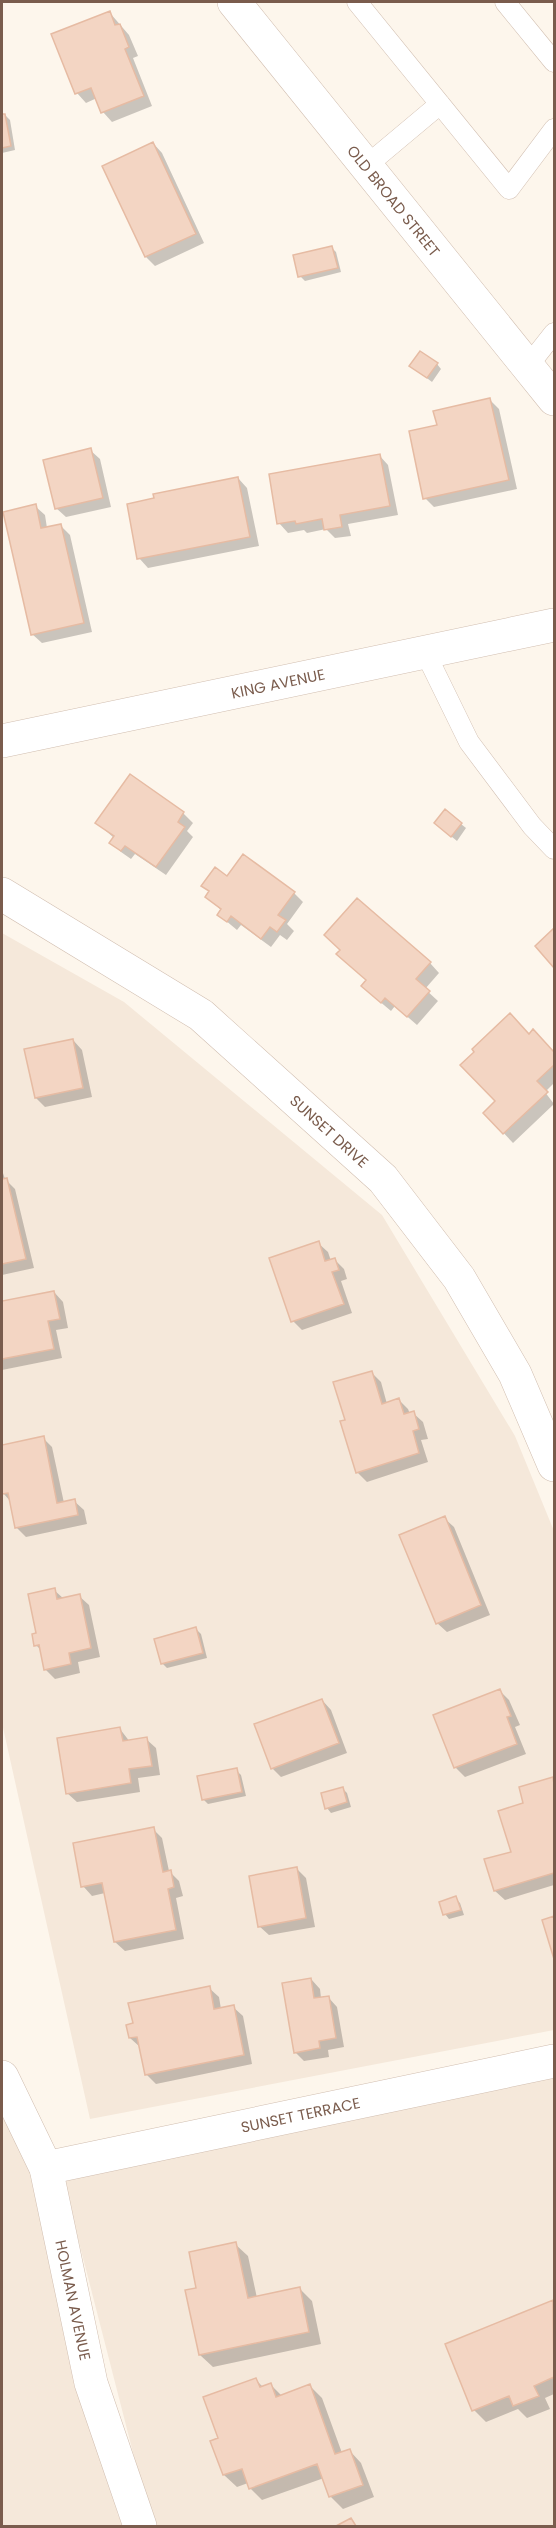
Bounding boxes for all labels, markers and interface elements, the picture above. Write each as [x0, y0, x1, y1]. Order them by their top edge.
street label: OLD BROAD STREET [343, 140, 445, 261]
street label: KING AVENUE [229, 663, 327, 703]
street label: SUNSET DRIVE [286, 1090, 374, 1172]
street label: SUNSET TERRACE [239, 2092, 362, 2137]
street label: HOLMAN AVENUE [51, 2238, 96, 2362]

